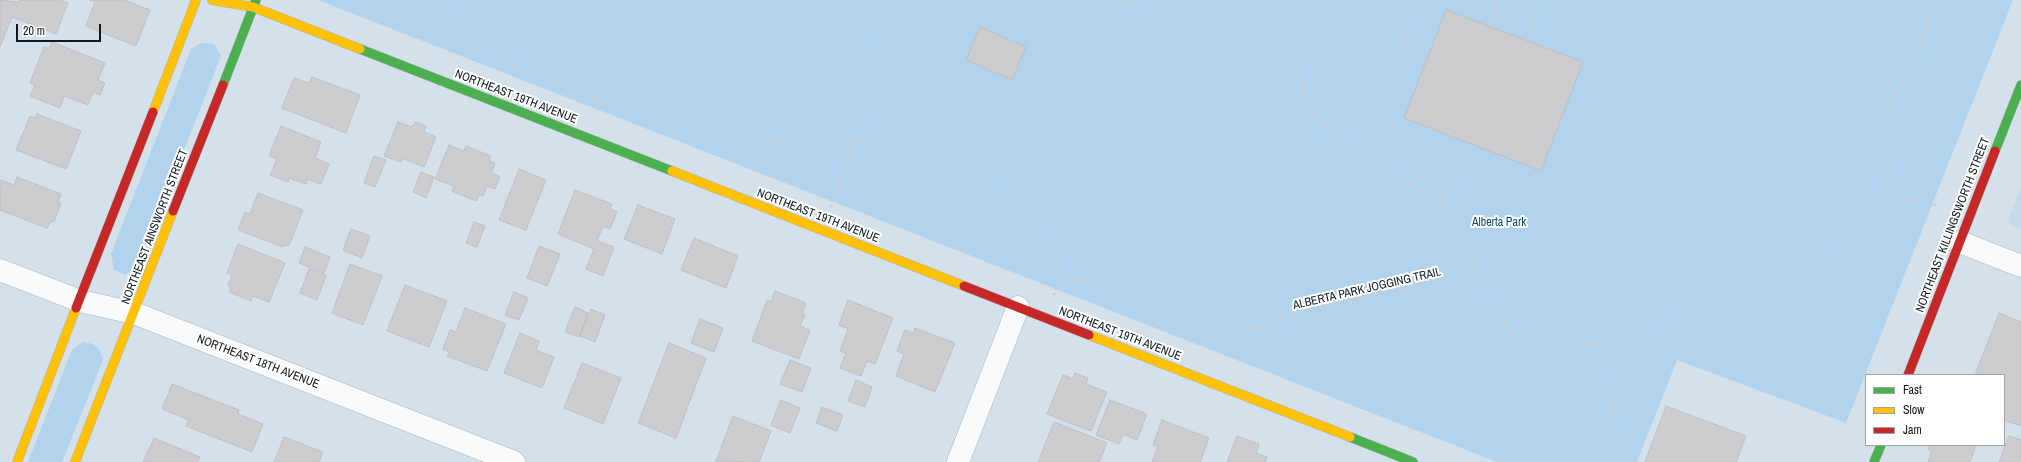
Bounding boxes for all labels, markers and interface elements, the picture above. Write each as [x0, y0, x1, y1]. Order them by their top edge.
scale bar [18, 16, 103, 42]
text: 20 m [23, 23, 45, 39]
street label: NORTHEAST 19TH AVENUE [453, 67, 579, 127]
street label: NORTHEAST KILLINGSWORTH STREET [1913, 136, 1993, 314]
street label: NORTHEAST AINSWORTH STREET [119, 148, 191, 306]
street label: NORTHEAST 19TH AVENUE [755, 186, 881, 246]
park label: Alberta Park [1472, 216, 1526, 230]
street label: ALBERTA PARK JOGGING TRAIL [1292, 265, 1442, 313]
street label: NORTHEAST 19TH AVENUE [1057, 304, 1183, 364]
street label: NORTHEAST 18TH AVENUE [195, 332, 321, 392]
legend [1865, 374, 2005, 446]
text: Fast [1903, 382, 1922, 398]
text: Slow [1903, 402, 1924, 418]
text: Jam [1903, 422, 1922, 438]

